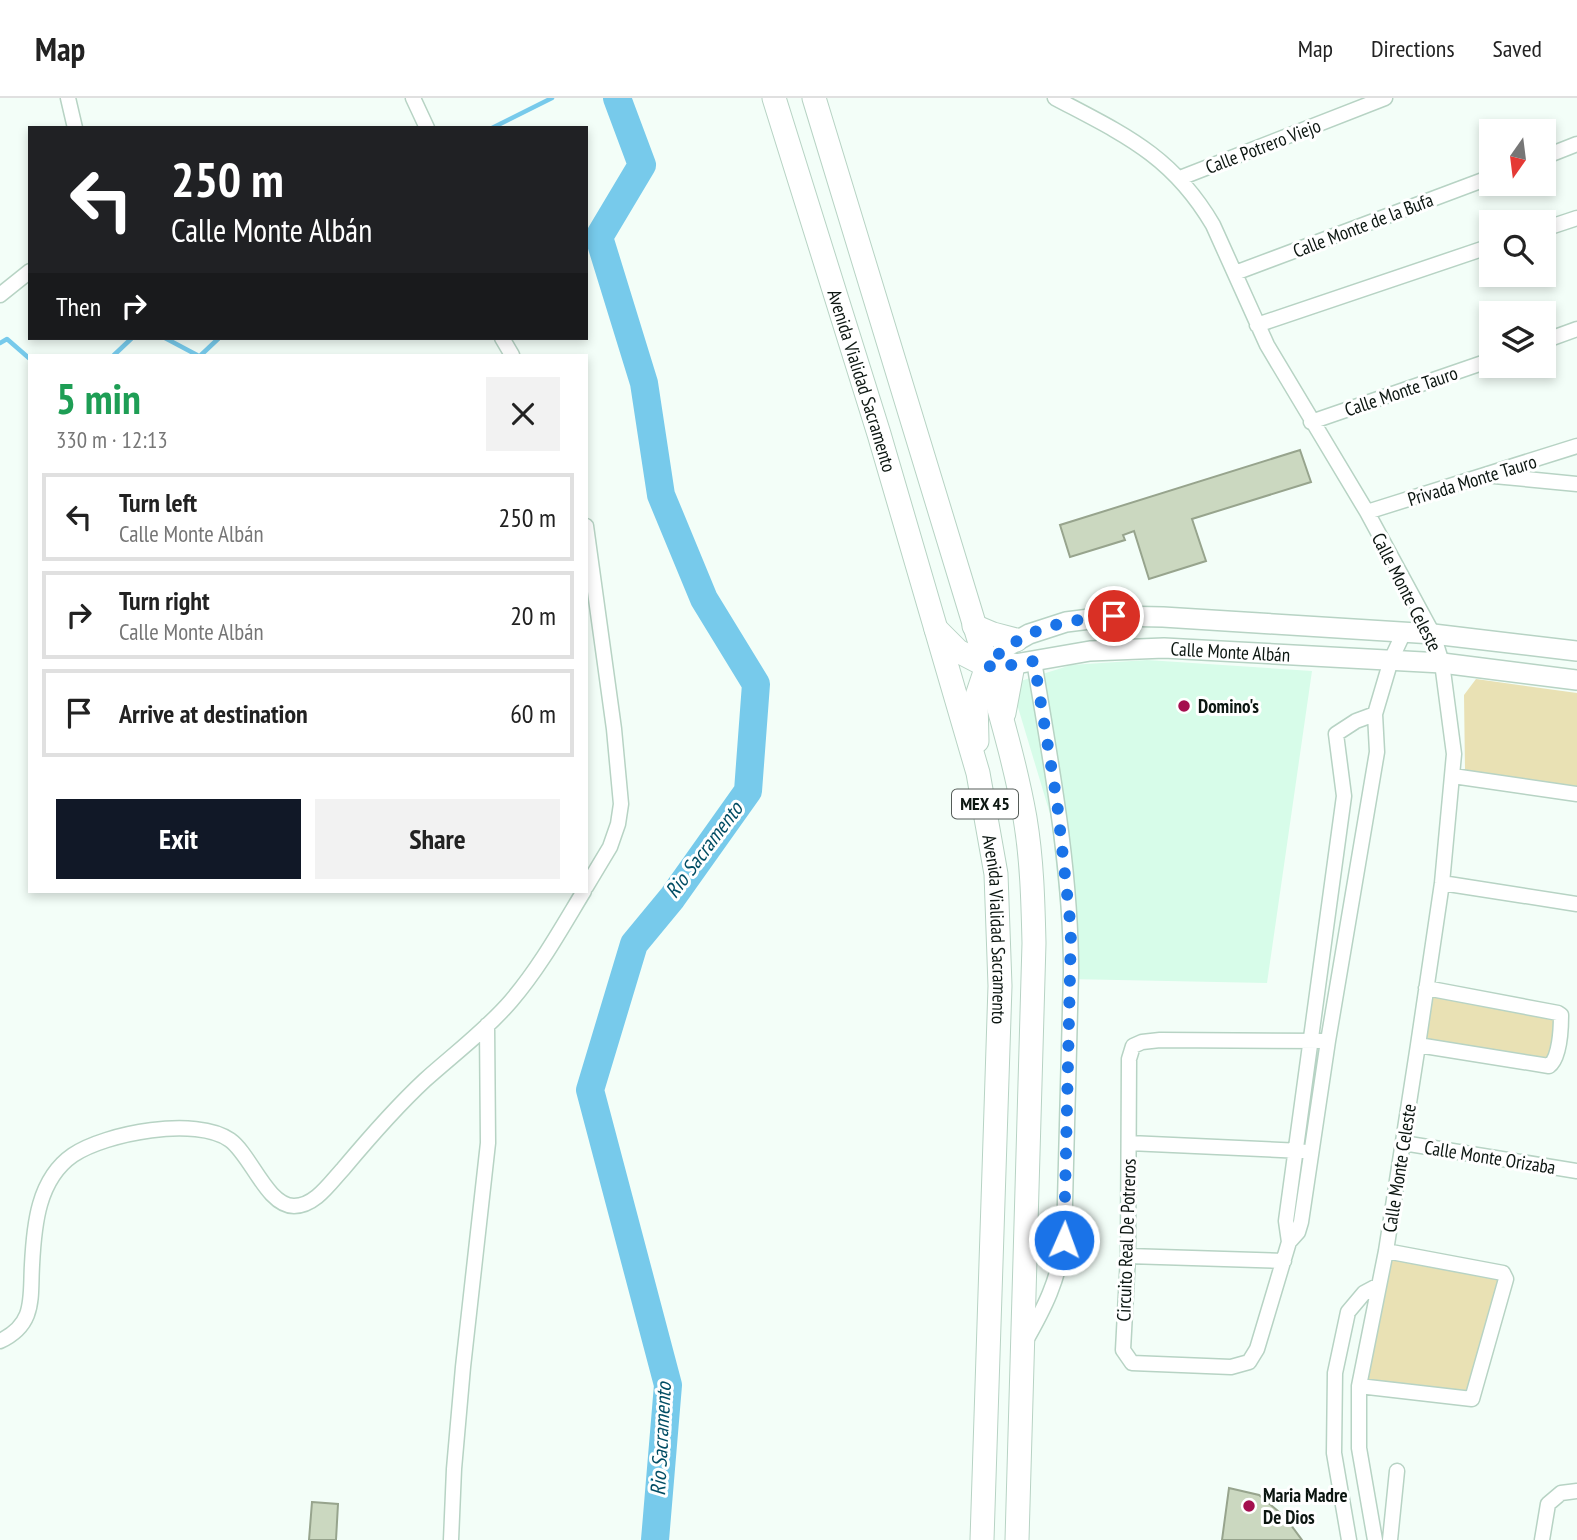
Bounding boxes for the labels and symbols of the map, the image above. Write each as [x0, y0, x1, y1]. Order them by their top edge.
street label: Calle Potrero Viejo [1202, 113, 1324, 179]
north arrow [1479, 119, 1556, 196]
street label: Calle Monte de la Bufa [1290, 187, 1436, 263]
street label: Avenida Vialidad Sacramento [823, 286, 901, 475]
street label: Calle Monte Tauro [1341, 360, 1461, 422]
street label: Privada Monte Tauro [1405, 449, 1539, 511]
street label: Calle Monte Celeste [1367, 529, 1447, 656]
pin [1084, 586, 1144, 646]
street label: Calle Monte Albán [1170, 636, 1291, 667]
place label: Domino's [1198, 694, 1259, 718]
marker: Domino's [1176, 698, 1192, 714]
road number: MEX 45 [952, 790, 1018, 818]
water label: Rio Sacramento [659, 795, 750, 903]
street label: Avenida Vialidad Sacramento [977, 833, 1012, 1025]
street label: Calle Monte Celeste [1377, 1102, 1421, 1234]
street label: Calle Monte Orizaba [1423, 1135, 1557, 1179]
street label: Circuito Real De Potreros [1111, 1158, 1141, 1322]
position arrow [1027, 1203, 1101, 1277]
water label: Rio Sacramento [644, 1380, 677, 1496]
place label: Maria Madre De Dios [1263, 1483, 1348, 1529]
marker: Maria Madre De Dios [1241, 1498, 1257, 1514]

